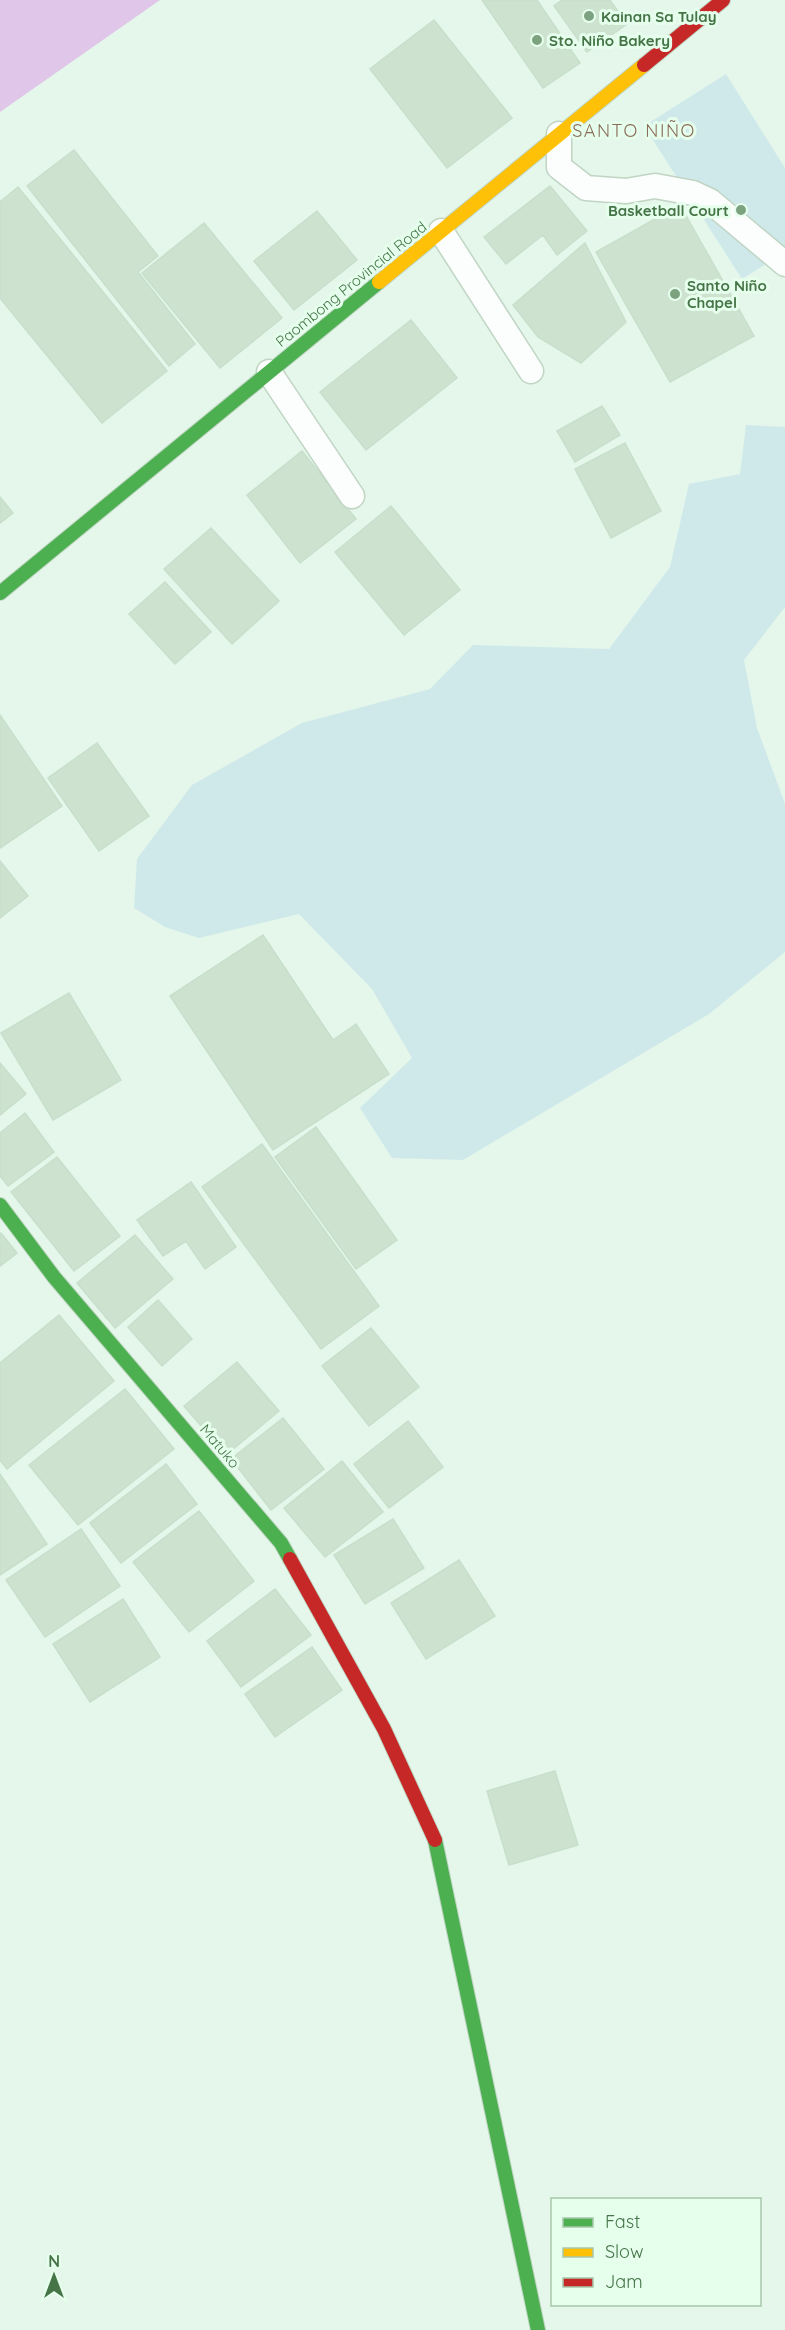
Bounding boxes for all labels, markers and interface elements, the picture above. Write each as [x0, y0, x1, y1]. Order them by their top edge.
place label: Kainan Sa Tulay [601, 7, 717, 26]
marker: Kainan Sa Tulay [582, 9, 596, 23]
place label: Sto. Niño Bakery [549, 31, 670, 50]
marker: Sto. Niño Bakery [530, 33, 544, 47]
district label: SANTO NIÑO [572, 119, 696, 142]
place label: Basketball Court [608, 201, 729, 220]
marker: Basketball Court [734, 203, 748, 217]
street label: Paombong Provincial Road [272, 217, 430, 351]
place label: Santo Niño Chapel [687, 276, 767, 312]
marker: Santo Niño Chapel [668, 287, 682, 301]
street label: Matuko [196, 1420, 244, 1472]
legend [551, 2198, 761, 2306]
text: Fast [605, 2210, 640, 2233]
text: Slow [605, 2240, 643, 2263]
north arrow [24, 2246, 84, 2306]
text: N [48, 2251, 60, 2271]
text: Jam [605, 2270, 643, 2293]

